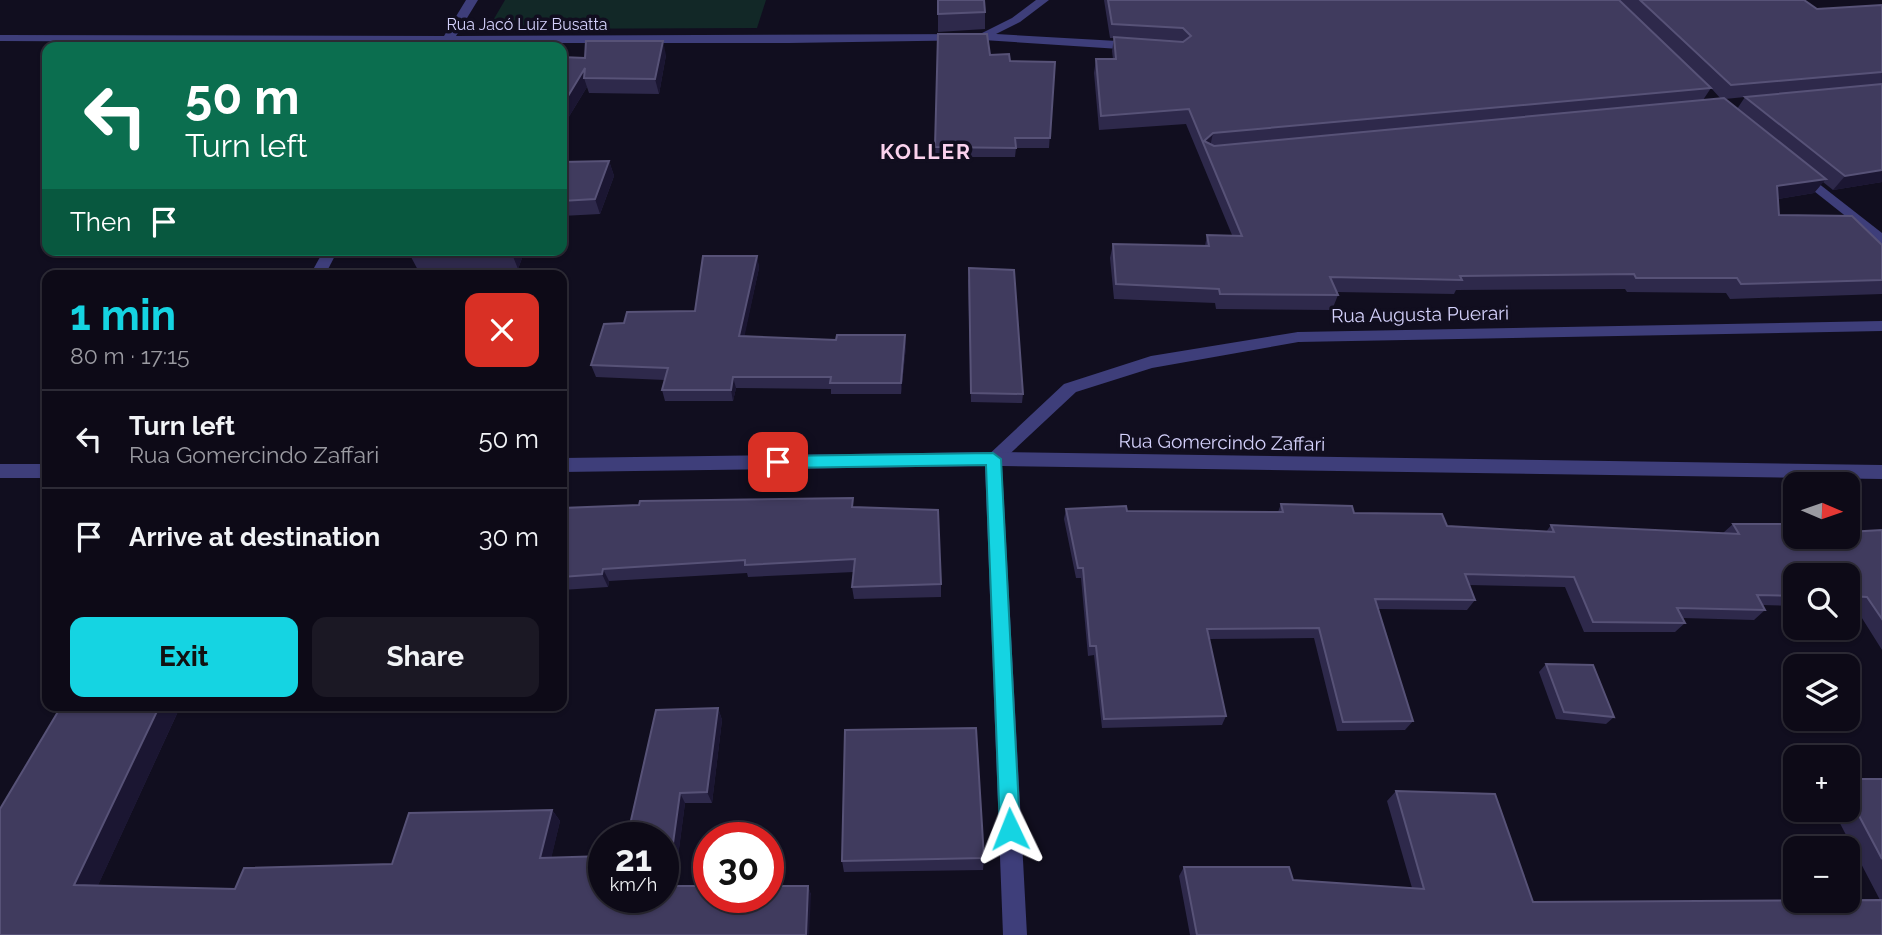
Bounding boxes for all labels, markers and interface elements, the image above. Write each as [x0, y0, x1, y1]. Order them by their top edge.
street label: Rua Jacó Luiz Busatta [446, 15, 608, 34]
text: 50 m [185, 68, 300, 125]
icon: left [70, 70, 161, 161]
text: Turn left [185, 127, 307, 164]
district label: KOLLER [880, 139, 972, 164]
icon: arrive [145, 203, 183, 241]
text: Then [70, 207, 131, 237]
text: 1 min [70, 291, 176, 340]
button: close [465, 293, 539, 367]
street label: Rua Augusta Puerari [1331, 301, 1509, 327]
text: 80 m · 17:15 [70, 342, 190, 369]
text: Turn left [129, 411, 235, 441]
icon: left [70, 420, 108, 458]
text: 50 m [478, 424, 539, 454]
street label: Rua Gomercindo Zaffari [1118, 429, 1326, 455]
pin [748, 432, 808, 492]
text: Rua Gomercindo Zaffari [129, 441, 379, 468]
icon: arrive [759, 443, 797, 481]
north arrow [1783, 472, 1860, 550]
map controls [1783, 472, 1860, 913]
icon: arrive [70, 518, 108, 556]
text: Arrive at destination [129, 522, 380, 552]
text: 30 m [479, 522, 539, 552]
button: search [1783, 563, 1860, 640]
button: Exit [70, 617, 298, 697]
button: Share [312, 617, 539, 697]
button: layers [1783, 654, 1860, 731]
button: + [1783, 745, 1860, 822]
position arrow [973, 792, 1047, 866]
speed limit sign: 30 [693, 822, 784, 913]
button: − [1783, 836, 1860, 913]
text: 21 [615, 838, 652, 879]
text: km/h [610, 874, 657, 895]

